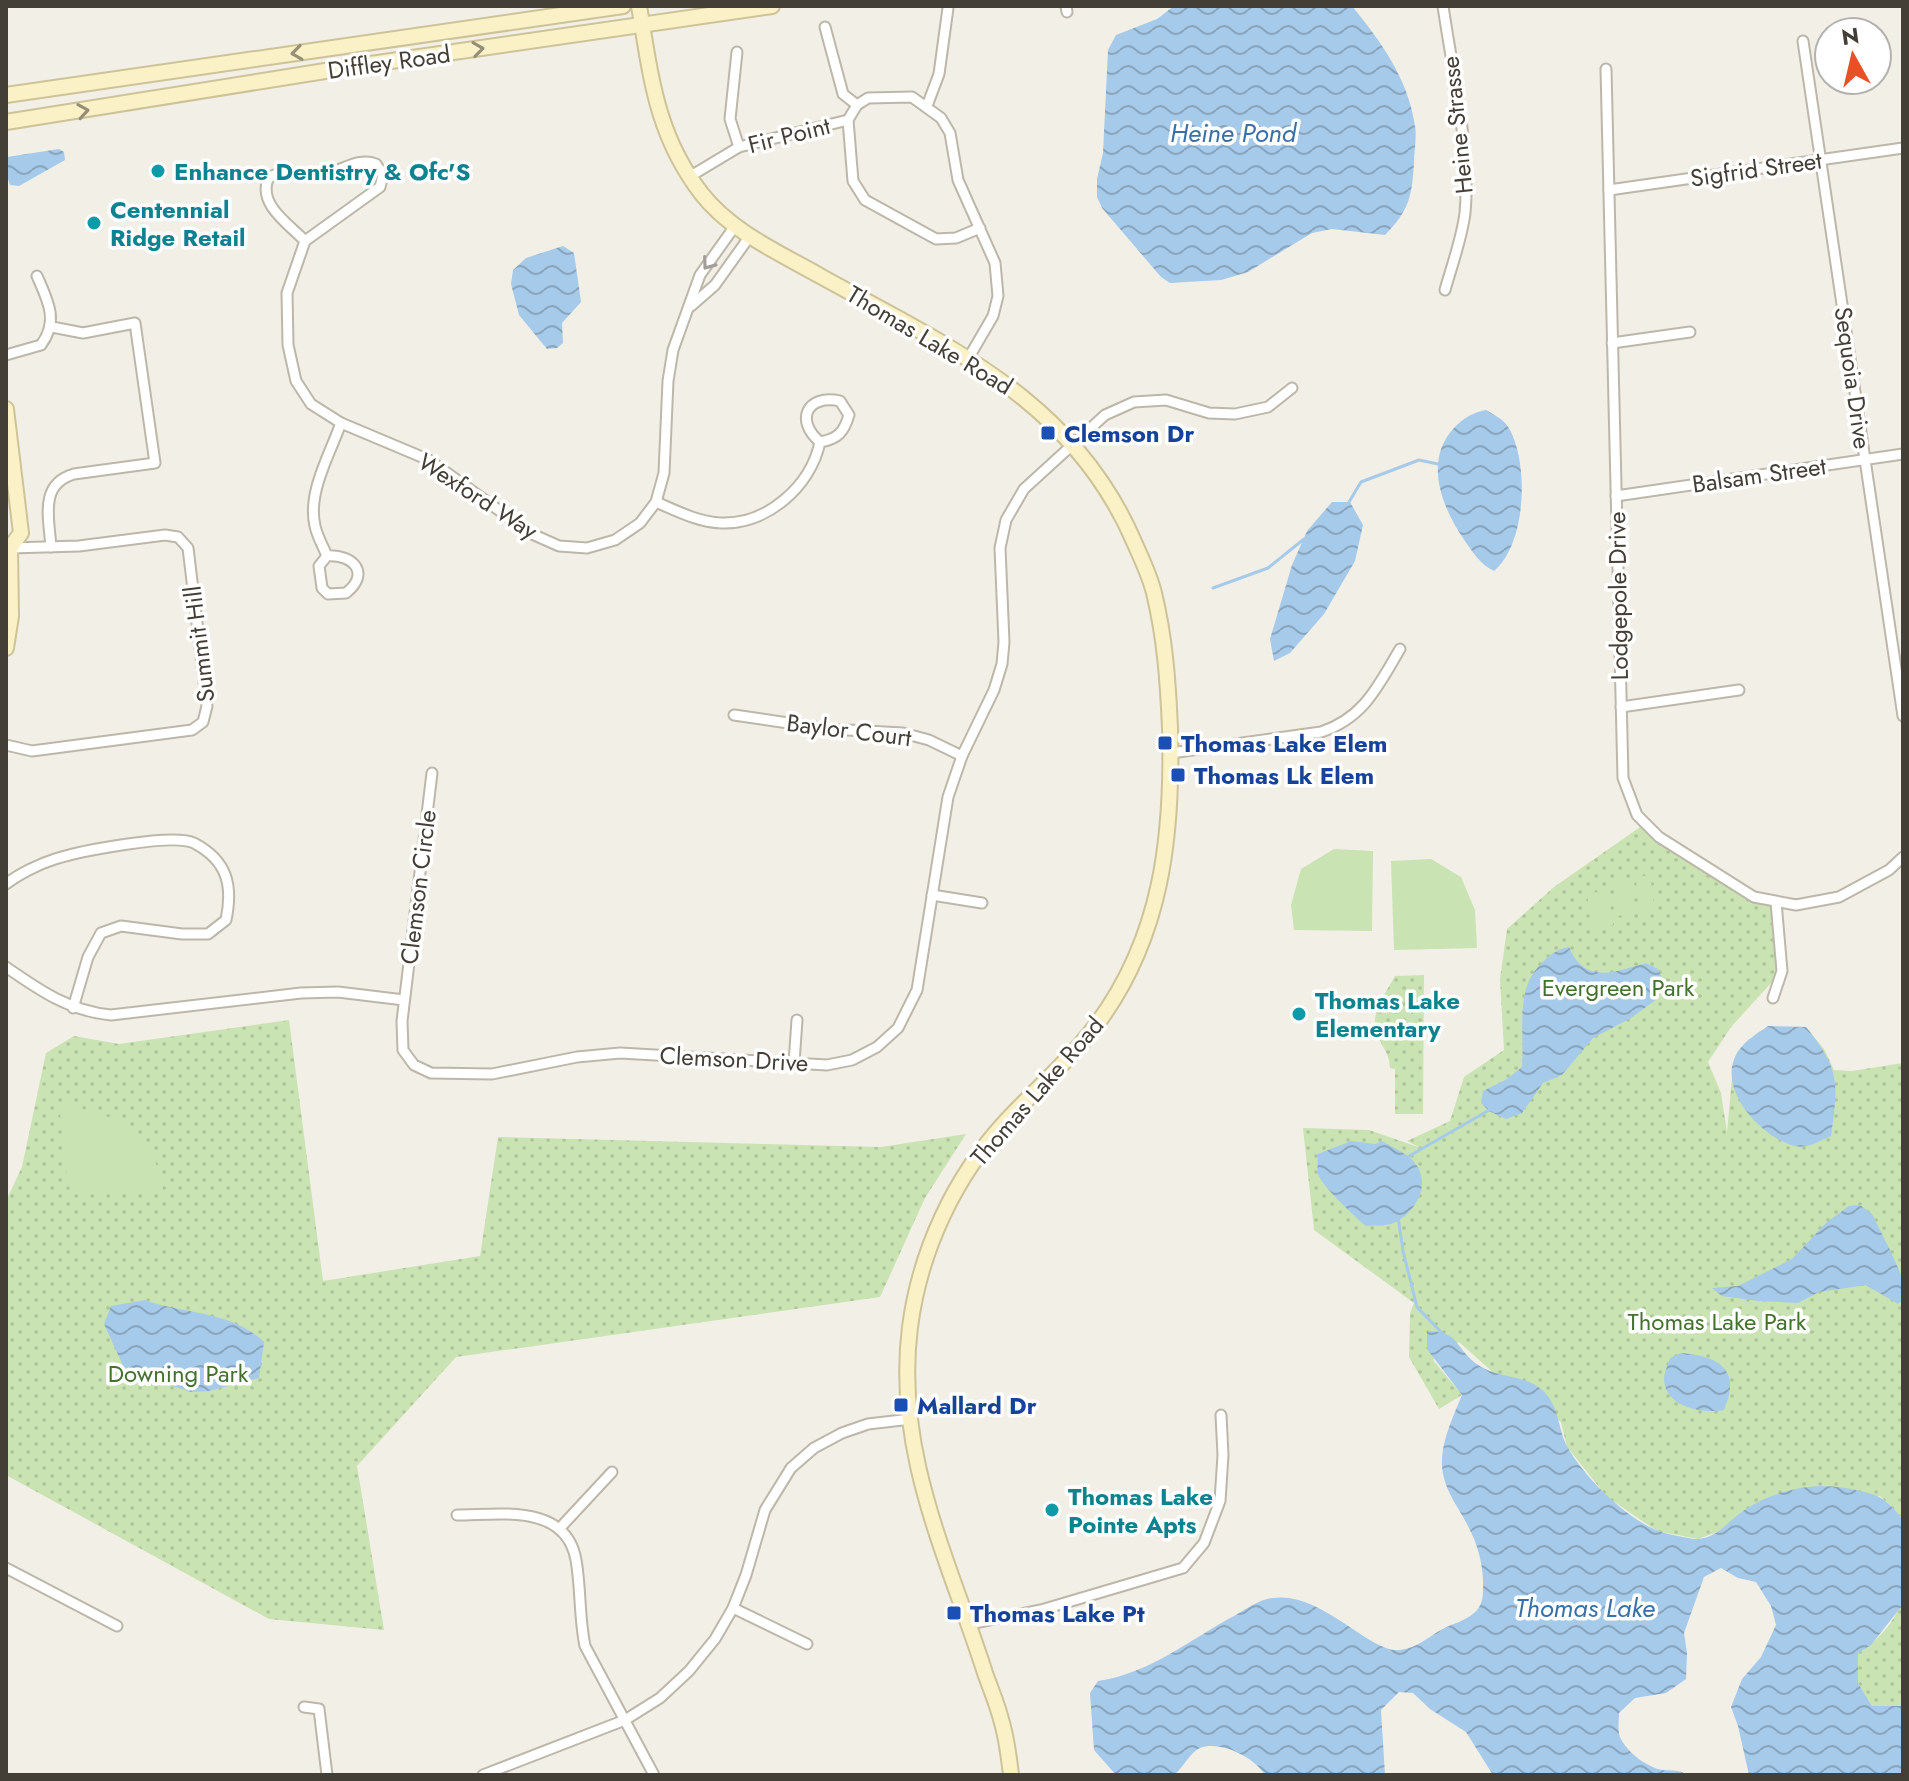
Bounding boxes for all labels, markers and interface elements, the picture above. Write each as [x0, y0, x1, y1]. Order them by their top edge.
north arrow [1813, 16, 1893, 96]
text: N [1839, 19, 1861, 53]
street label: Diffley Road [325, 36, 453, 88]
one-way arrow [471, 41, 485, 58]
one-way arrow [290, 44, 303, 61]
street label: Heine Strasse [1432, 54, 1482, 196]
one-way arrow [76, 103, 90, 120]
street label: Fir Point [744, 108, 834, 162]
water label: Heine Pond [1170, 114, 1298, 152]
street label: Sigfrid Street [1688, 142, 1824, 196]
place label: Enhance Dentistry & Ofc'S [174, 154, 470, 189]
marker: Enhance Dentistry & Ofc'S [149, 162, 167, 180]
place label: Centennial Ridge Retail [110, 192, 246, 255]
marker: Centennial Ridge Retail [85, 214, 103, 232]
one-way arrow [703, 255, 718, 269]
street label: Thomas Lake Road [840, 277, 1020, 403]
street label: Sequoia Drive [1826, 305, 1880, 451]
place label: Clemson Dr [1064, 416, 1194, 451]
marker: Clemson Dr [1039, 424, 1057, 442]
street label: Wexford Way [411, 444, 545, 548]
street label: Balsam Street [1690, 448, 1828, 502]
street label: Lodgepole Drive [1599, 511, 1637, 681]
street label: Summit Hill [175, 584, 223, 704]
street label: Baylor Court [785, 705, 914, 755]
place label: Thomas Lake Elem [1181, 726, 1387, 761]
marker: Thomas Lake Elem [1156, 734, 1174, 752]
place label: Thomas Lk Elem [1194, 758, 1374, 793]
marker: Thomas Lk Elem [1169, 766, 1187, 784]
street label: Clemson Circle [391, 808, 445, 966]
park label: Evergreen Park [1542, 970, 1695, 1005]
place label: Thomas Lake Elementary [1315, 983, 1460, 1046]
marker: Thomas Lake Elementary [1290, 1005, 1308, 1023]
street label: Thomas Lake Road [962, 1009, 1112, 1173]
street label: Clemson Drive [659, 1038, 809, 1080]
park label: Thomas Lake Park [1628, 1304, 1807, 1339]
park label: Downing Park [108, 1356, 249, 1391]
place label: Mallard Dr [917, 1388, 1037, 1423]
marker: Mallard Dr [892, 1396, 910, 1414]
place label: Thomas Lake Pointe Apts [1068, 1479, 1213, 1542]
marker: Thomas Lake Pointe Apts [1043, 1501, 1061, 1519]
water label: Thomas Lake [1515, 1589, 1655, 1627]
place label: Thomas Lake Pt [970, 1596, 1145, 1631]
marker: Thomas Lake Pt [945, 1604, 963, 1622]

